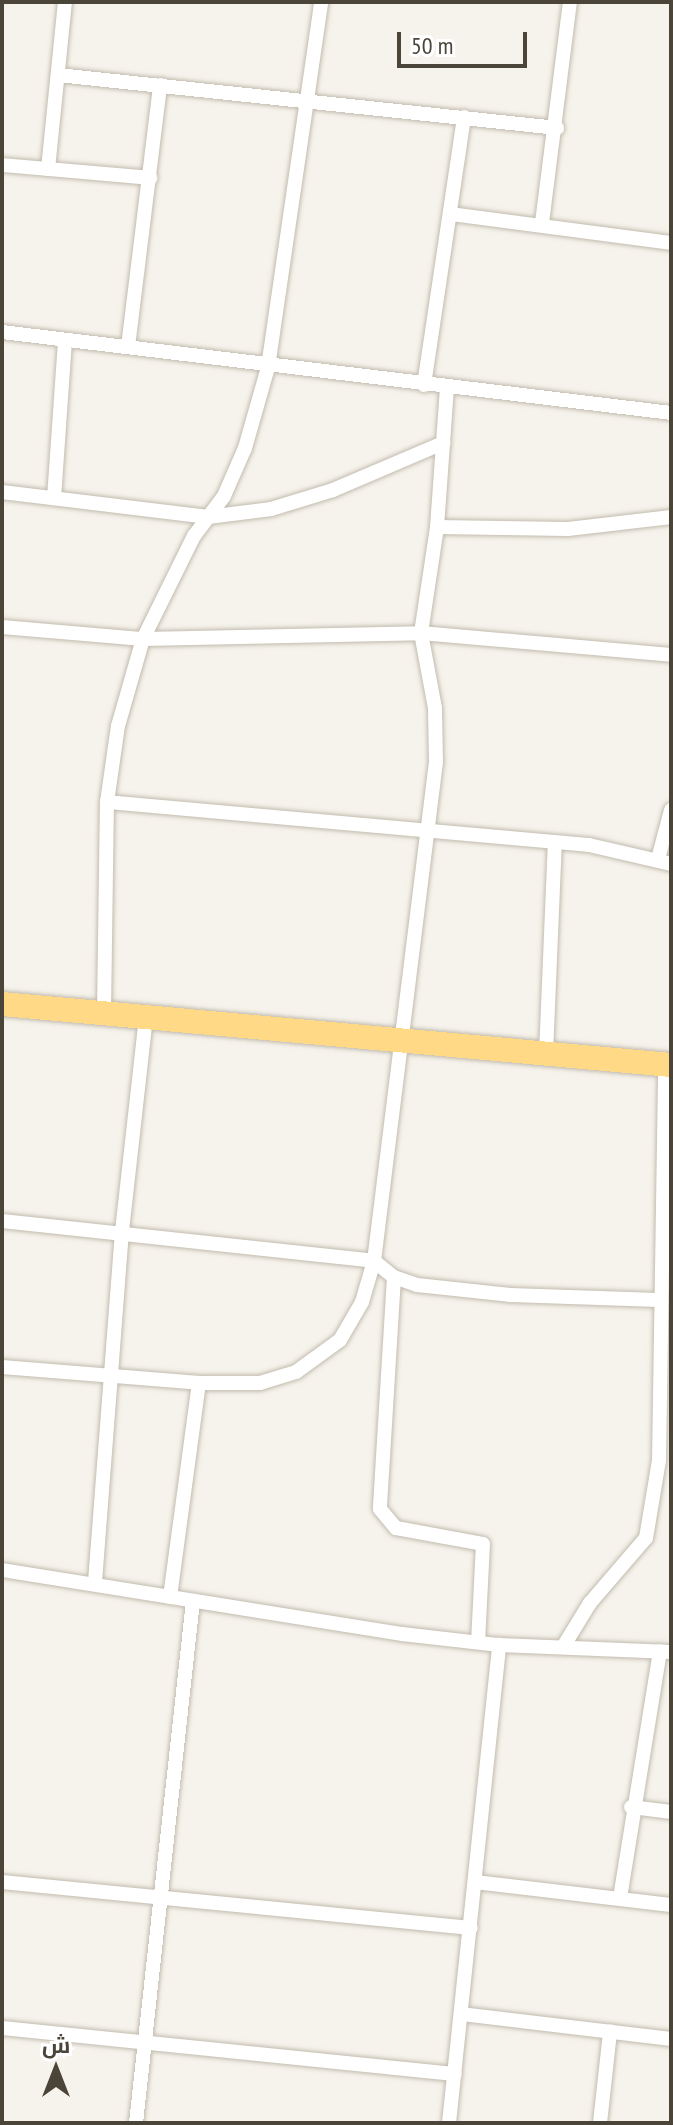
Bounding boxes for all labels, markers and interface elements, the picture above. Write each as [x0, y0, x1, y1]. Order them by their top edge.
scale bar [401, 16, 531, 66]
text: 50 m [411, 30, 453, 61]
north arrow [16, 2029, 96, 2109]
text: ش [42, 2031, 70, 2059]

